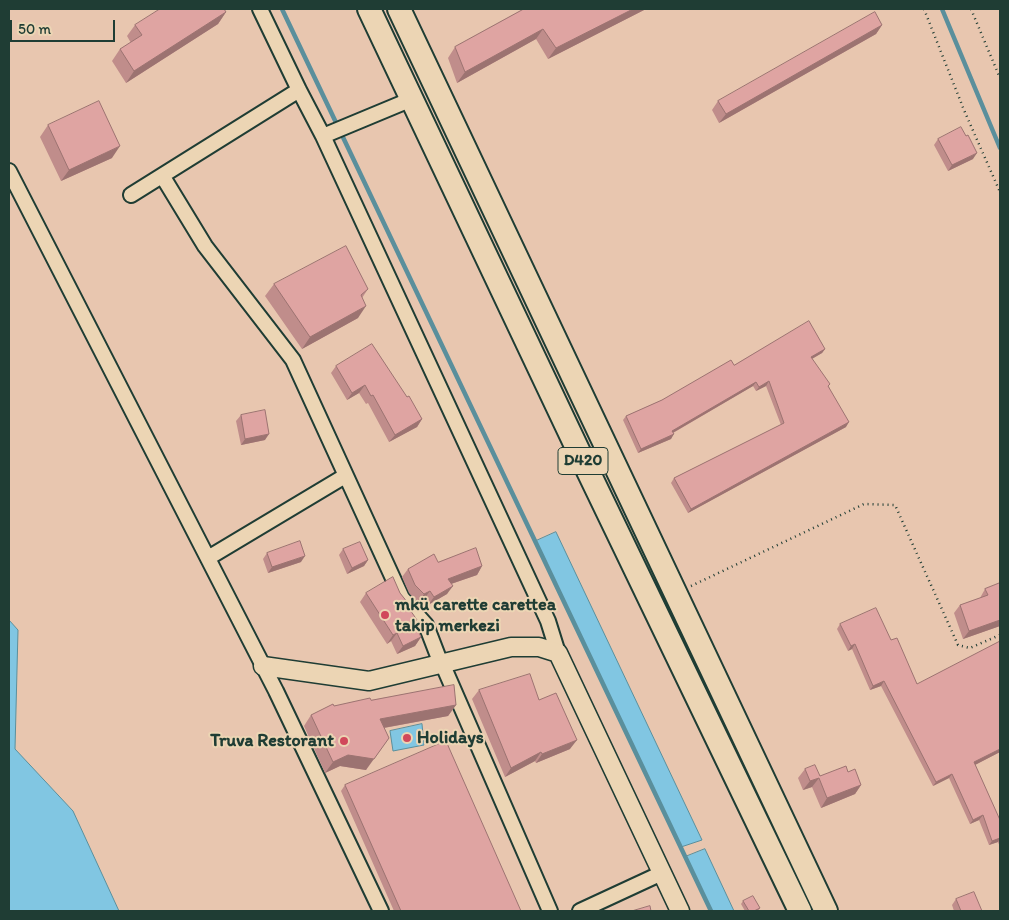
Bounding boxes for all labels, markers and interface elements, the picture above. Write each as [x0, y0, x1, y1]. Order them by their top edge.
scale bar [12, 10, 118, 42]
text: 50 m [18, 20, 51, 38]
road number: D420 [558, 448, 608, 474]
place label: mkü carette carettea takip merkezi [395, 594, 556, 636]
marker: mkü carette carettea takip merkezi [379, 609, 391, 621]
place label: Holidays [417, 727, 484, 749]
place label: Truva Restorant [210, 730, 334, 752]
marker: Holidays [401, 732, 413, 744]
marker: Truva Restorant [338, 735, 350, 747]

